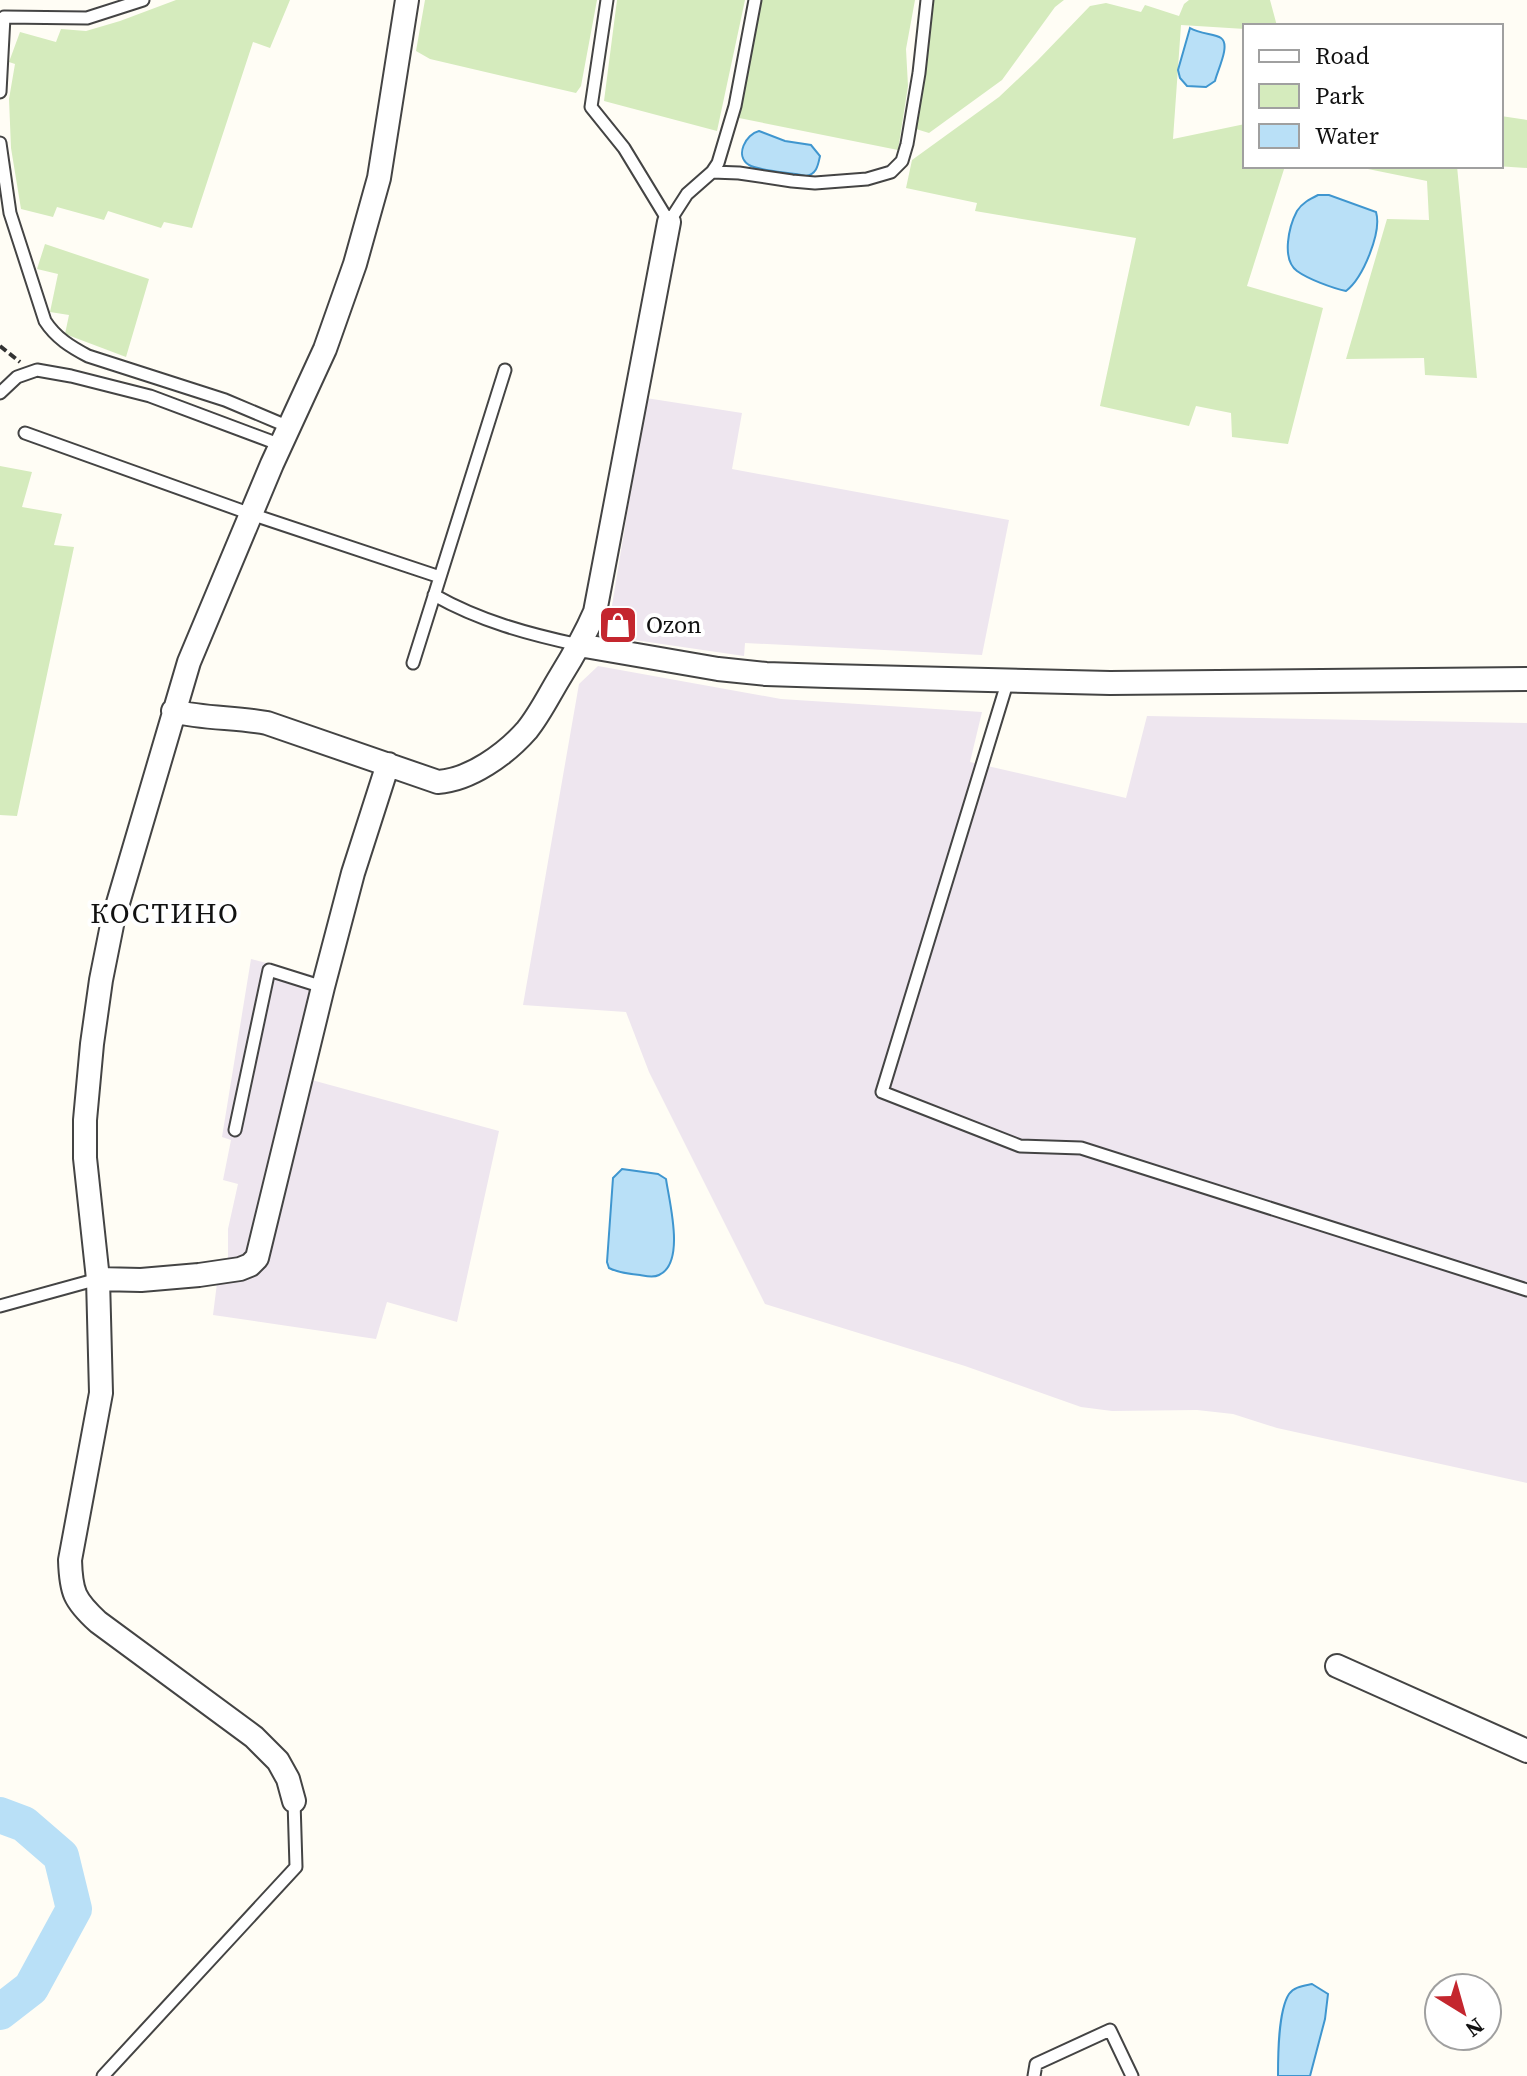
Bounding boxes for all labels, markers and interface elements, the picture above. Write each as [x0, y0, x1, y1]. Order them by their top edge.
legend [1243, 24, 1503, 168]
text: Road [1315, 39, 1370, 72]
text: Park [1315, 79, 1365, 112]
text: Water [1315, 119, 1379, 152]
shop icon: Ozon [597, 604, 639, 646]
place label: Ozon [646, 608, 702, 641]
district label: КОСТИНО [90, 894, 240, 932]
north arrow [1423, 1972, 1503, 2052]
text: N [1460, 2011, 1490, 2045]

